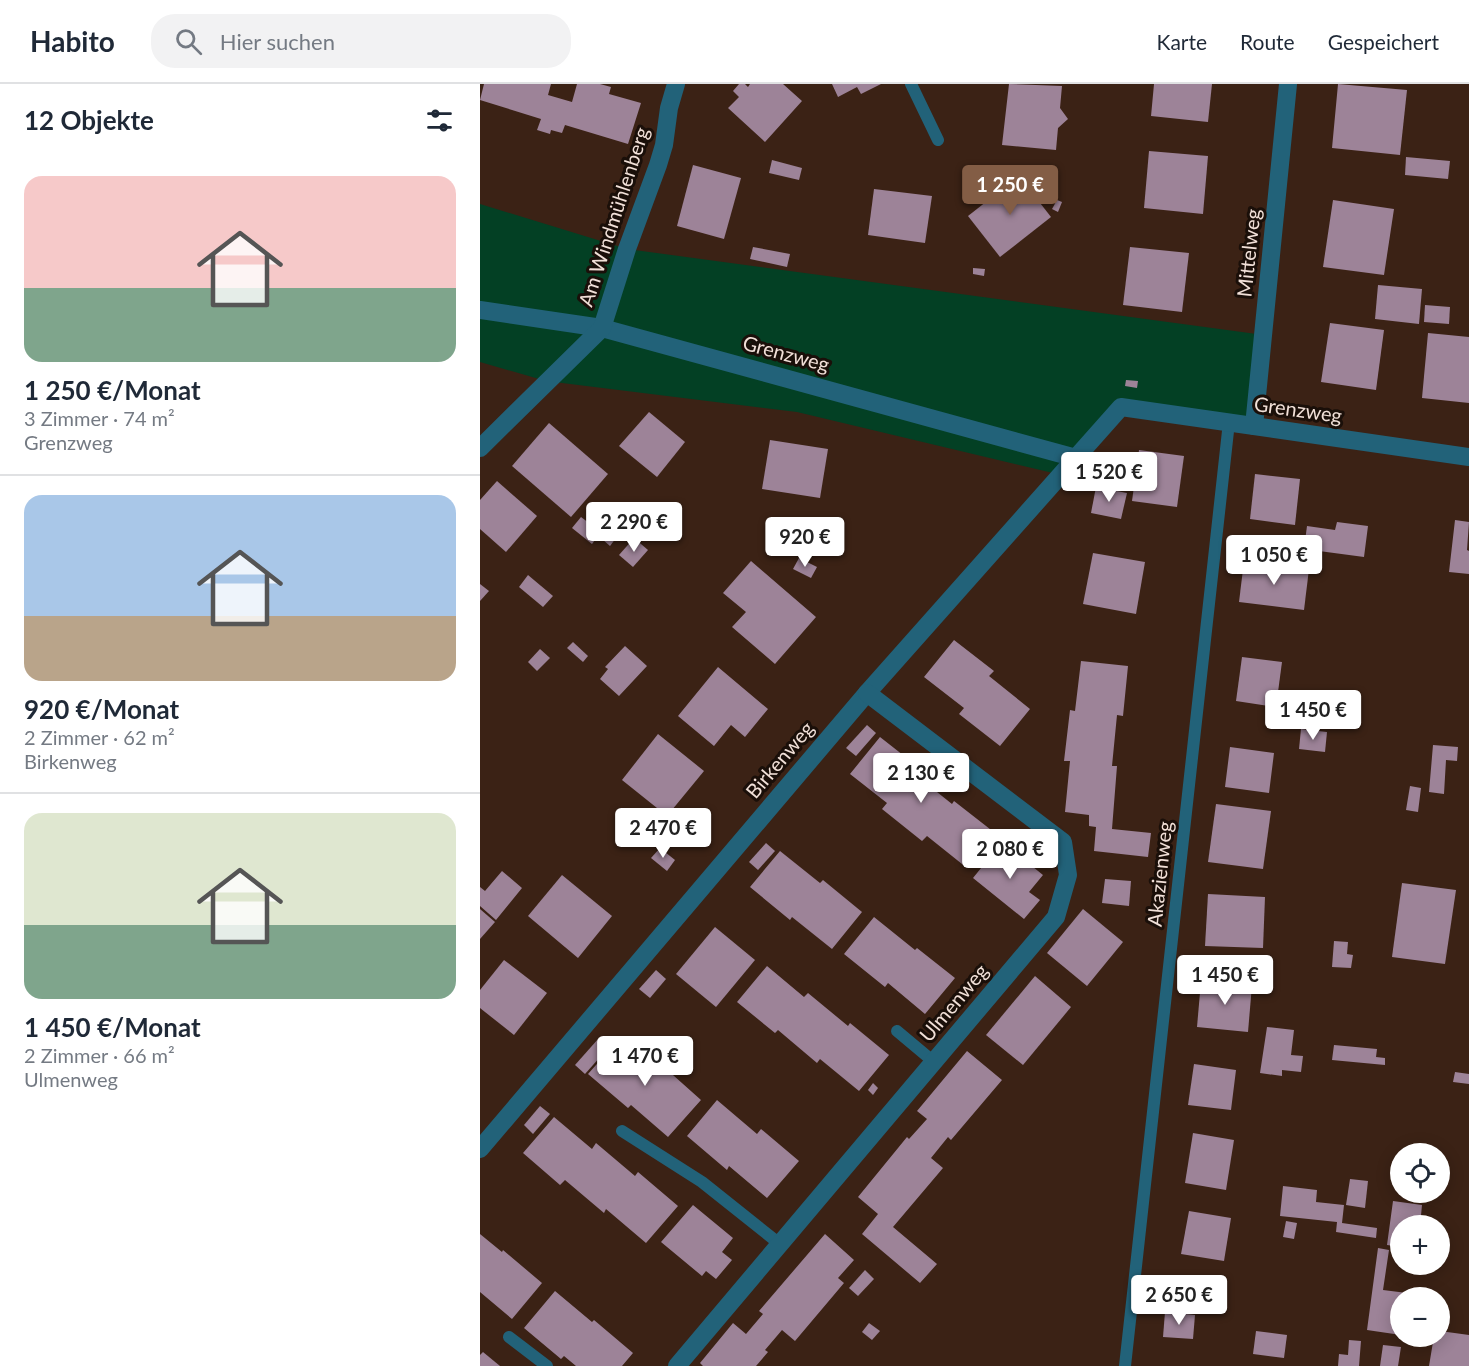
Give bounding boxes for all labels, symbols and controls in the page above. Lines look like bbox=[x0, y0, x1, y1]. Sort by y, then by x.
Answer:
search box bbox=[151, 14, 571, 68]
text: Habito bbox=[30, 24, 115, 58]
icon: search bbox=[172, 25, 205, 58]
text: Hier suchen bbox=[220, 28, 335, 55]
text: Karte bbox=[1157, 29, 1207, 54]
text: Route bbox=[1240, 29, 1295, 54]
text: Gespeichert bbox=[1328, 29, 1439, 54]
text: 12 Objekte bbox=[24, 104, 154, 136]
icon: filters bbox=[423, 104, 456, 137]
street label: Am Windmühlenberg bbox=[573, 124, 653, 309]
pin: 1 250 € bbox=[955, 165, 1065, 216]
text: 1 250 € bbox=[976, 172, 1044, 196]
street label: Mittelweg bbox=[1231, 208, 1265, 298]
icon: home bbox=[186, 215, 294, 323]
street label: Grenzweg bbox=[740, 330, 832, 376]
text: 1 250 €/Monat bbox=[24, 374, 201, 406]
street label: Grenzweg bbox=[1253, 391, 1344, 427]
text: 3 Zimmer · 74 m² bbox=[24, 406, 175, 430]
text: Grenzweg bbox=[24, 430, 113, 454]
pin: 1 520 € bbox=[1054, 452, 1164, 503]
text: 1 520 € bbox=[1075, 459, 1143, 483]
pin: 2 290 € bbox=[579, 502, 689, 553]
text: 2 290 € bbox=[600, 509, 668, 533]
pin: 920 € bbox=[763, 517, 847, 568]
text: 920 € bbox=[779, 524, 831, 548]
icon: home bbox=[186, 534, 294, 642]
pin: 1 050 € bbox=[1219, 535, 1329, 586]
text: 1 050 € bbox=[1240, 542, 1308, 566]
pin: 1 450 € bbox=[1258, 690, 1368, 741]
text: 920 €/Monat bbox=[24, 693, 179, 725]
text: 1 450 € bbox=[1279, 697, 1347, 721]
street label: Birkenweg bbox=[740, 716, 818, 803]
text: 2 Zimmer · 62 m² bbox=[24, 725, 175, 749]
text: Birkenweg bbox=[24, 749, 117, 773]
pin: 2 130 € bbox=[866, 753, 976, 804]
text: 2 130 € bbox=[887, 760, 955, 784]
pin: 2 470 € bbox=[608, 808, 718, 859]
text: 2 470 € bbox=[629, 815, 697, 839]
street label: Akazienweg bbox=[1142, 820, 1176, 928]
pin: 2 080 € bbox=[955, 829, 1065, 880]
text: 2 080 € bbox=[976, 836, 1044, 860]
icon: home bbox=[186, 852, 294, 960]
pin: 1 450 € bbox=[1170, 955, 1280, 1006]
street label: Ulmenweg bbox=[914, 959, 993, 1046]
text: 1 450 € bbox=[1191, 962, 1259, 986]
text: 1 450 €/Monat bbox=[24, 1011, 201, 1043]
pin: 1 470 € bbox=[590, 1036, 700, 1087]
text: 2 Zimmer · 66 m² bbox=[24, 1043, 175, 1067]
text: 1 470 € bbox=[611, 1043, 679, 1067]
text: Ulmenweg bbox=[24, 1067, 118, 1091]
map controls bbox=[1390, 1143, 1450, 1347]
button: locate bbox=[1390, 1143, 1450, 1203]
button: + bbox=[1390, 1215, 1450, 1275]
pin: 2 650 € bbox=[1124, 1275, 1234, 1326]
text: 2 650 € bbox=[1145, 1282, 1213, 1306]
button: − bbox=[1390, 1287, 1450, 1347]

